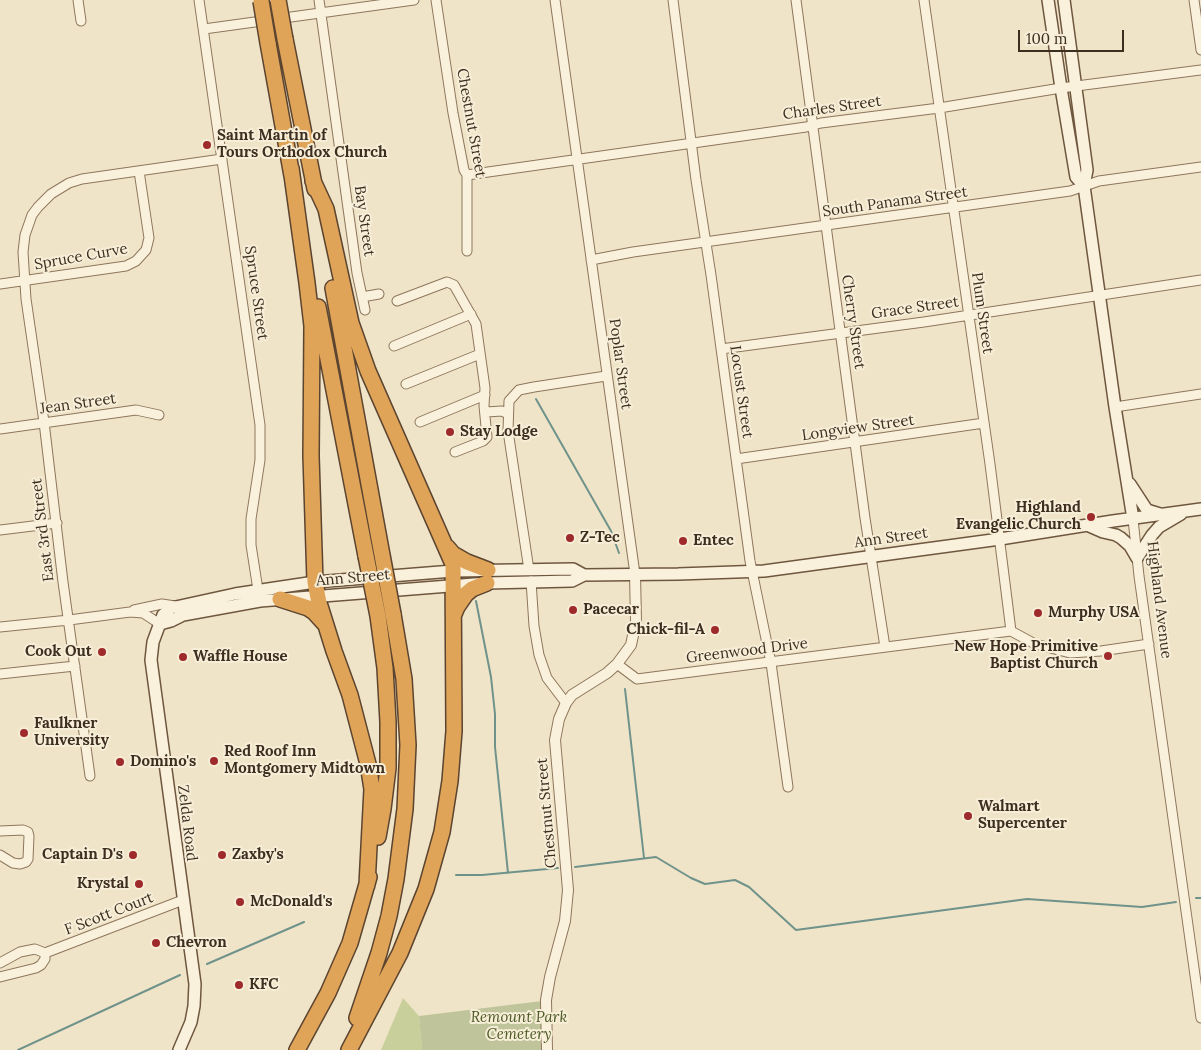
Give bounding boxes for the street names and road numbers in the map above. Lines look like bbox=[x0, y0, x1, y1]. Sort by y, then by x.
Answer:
street label: Chestnut Street bbox=[453, 67, 489, 179]
street label: Charles Street bbox=[782, 92, 882, 124]
street label: South Panama Street bbox=[821, 183, 969, 221]
street label: Bay Street bbox=[350, 184, 378, 258]
street label: Spruce Curve bbox=[33, 240, 129, 274]
street label: Spruce Street bbox=[240, 245, 272, 341]
street label: Plum Street bbox=[967, 271, 997, 355]
street label: Cherry Street bbox=[837, 274, 869, 370]
street label: Grace Street bbox=[870, 293, 960, 323]
street label: Poplar Street bbox=[605, 317, 635, 411]
street label: Locust Street bbox=[726, 344, 756, 440]
street label: Jean Street bbox=[39, 390, 117, 418]
street label: Longview Street bbox=[801, 411, 915, 445]
street label: East 3rd Street bbox=[28, 477, 58, 583]
street label: Ann Street bbox=[853, 524, 929, 552]
street label: Highland Avenue bbox=[1143, 540, 1175, 660]
street label: Ann Street bbox=[315, 566, 391, 590]
street label: Greenwood Drive bbox=[685, 635, 809, 667]
street label: Chestnut Street bbox=[533, 757, 561, 869]
street label: Zelda Road bbox=[173, 784, 201, 862]
street label: F Scott Court bbox=[62, 889, 156, 939]

